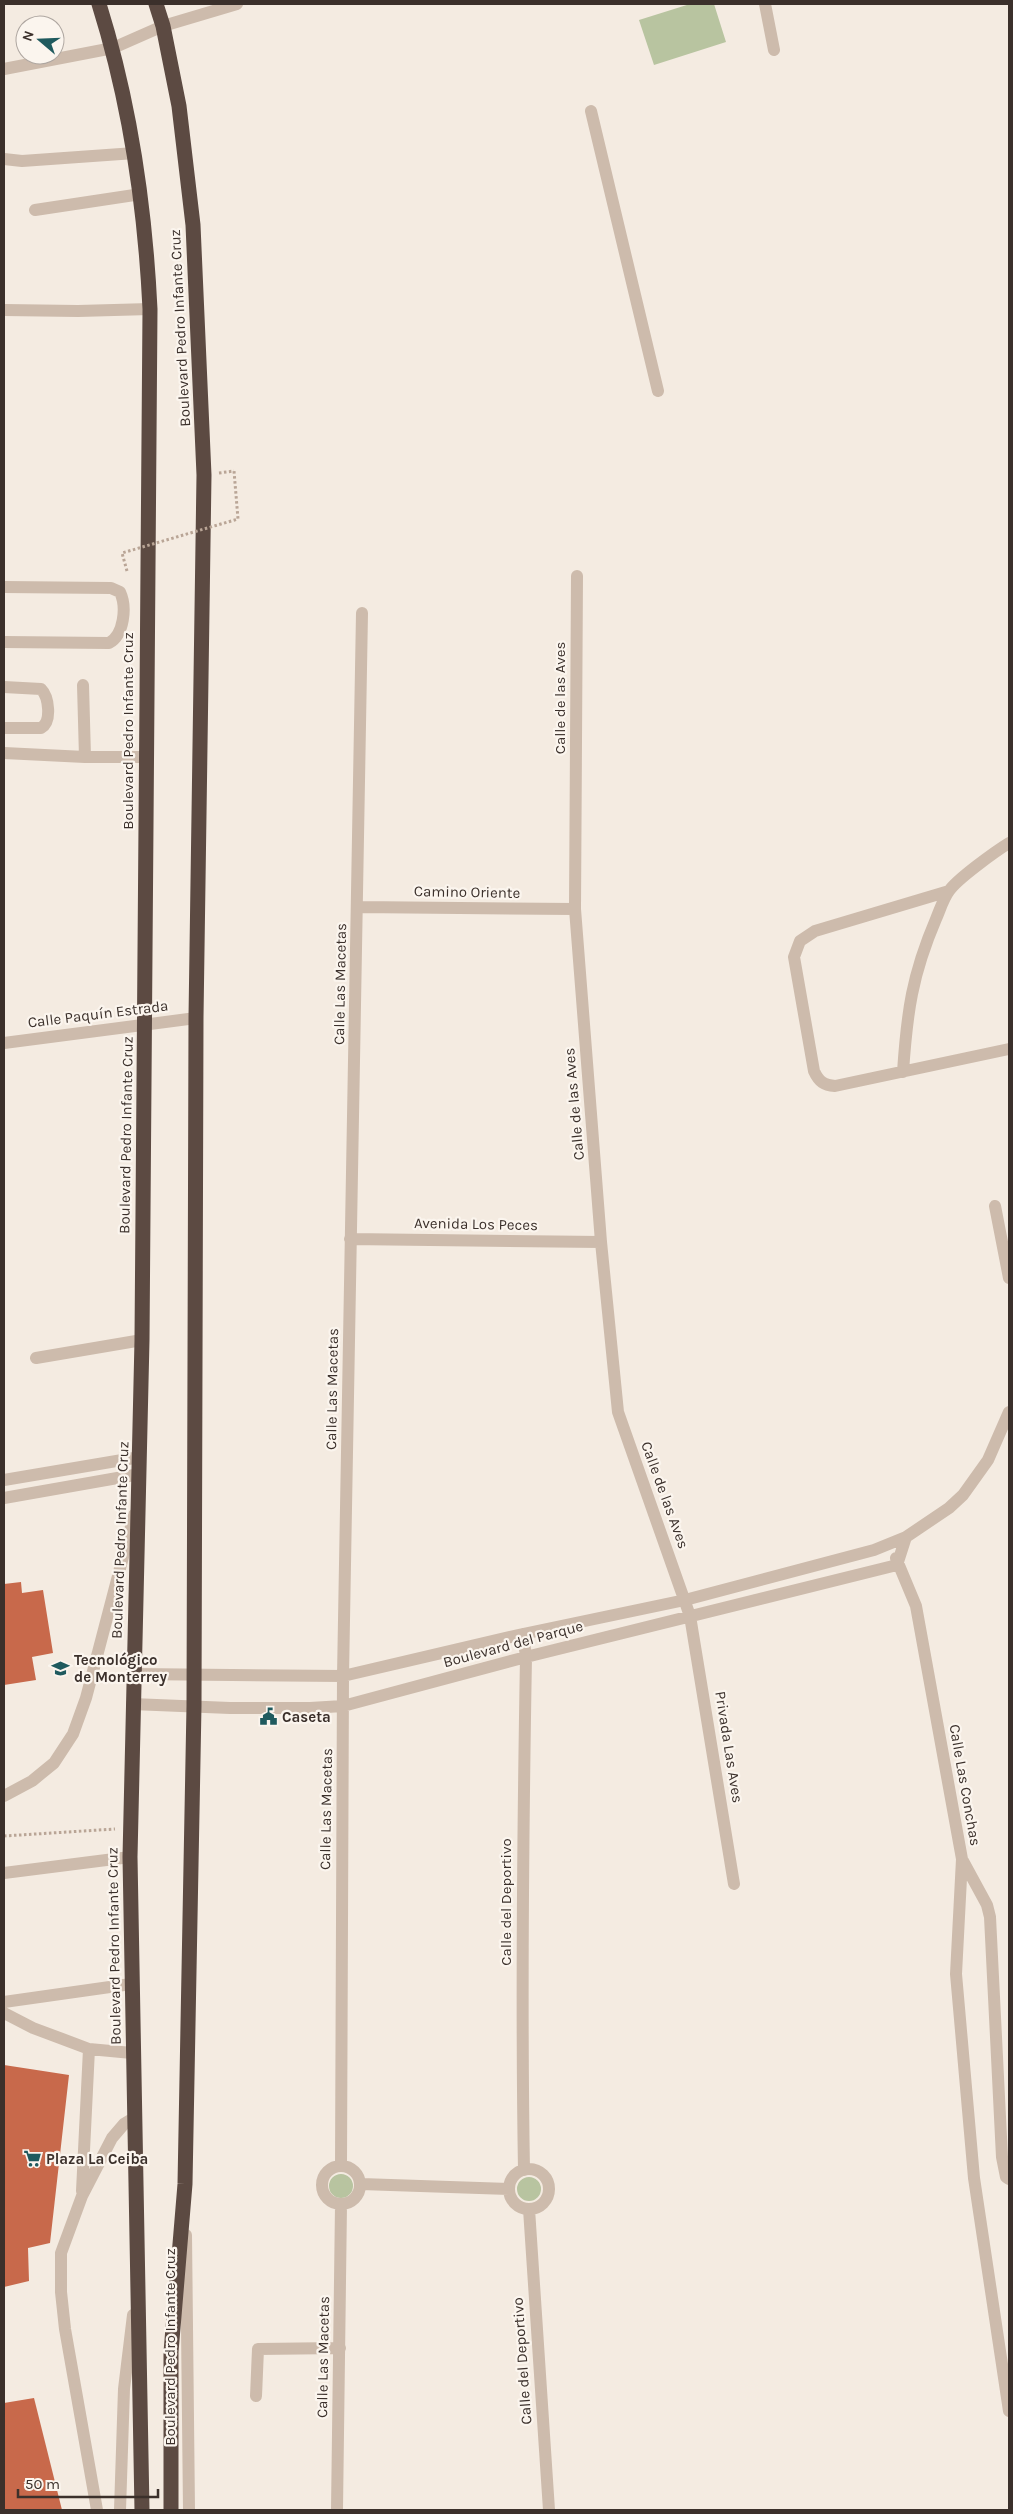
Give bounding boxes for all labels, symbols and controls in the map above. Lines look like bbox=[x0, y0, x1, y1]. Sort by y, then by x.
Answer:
north arrow bbox=[15, 15, 65, 65]
text: N bbox=[19, 28, 38, 43]
street label: Boulevard Pedro Infante Cruz bbox=[166, 229, 194, 427]
street label: Boulevard Pedro Infante Cruz bbox=[119, 632, 137, 830]
street label: Calle de las Aves bbox=[551, 642, 569, 754]
street label: Camino Oriente bbox=[414, 882, 520, 902]
street label: Calle Las Macetas bbox=[330, 923, 350, 1045]
street label: Calle Paquín Estrada bbox=[27, 996, 169, 1032]
street label: Boulevard Pedro Infante Cruz bbox=[115, 1036, 137, 1234]
street label: Calle de las Aves bbox=[560, 1047, 588, 1161]
street label: Avenida Los Peces bbox=[414, 1214, 538, 1234]
street label: Calle Las Macetas bbox=[322, 1328, 342, 1450]
street label: Calle de las Aves bbox=[637, 1439, 693, 1551]
street label: Boulevard Pedro Infante Cruz bbox=[108, 1441, 132, 1639]
street label: Boulevard del Parque bbox=[441, 1617, 585, 1671]
place label: Tecnológico de Monterrey bbox=[74, 1651, 167, 1686]
school or university icon: Tecnológico de Monterrey bbox=[50, 1659, 70, 1679]
street label: Privada Las Aves bbox=[711, 1690, 747, 1804]
public building icon: Caseta bbox=[258, 1707, 278, 1727]
place label: Caseta bbox=[282, 1708, 331, 1726]
street label: Calle Las Conchas bbox=[945, 1723, 985, 1847]
street label: Calle Las Macetas bbox=[316, 1748, 336, 1870]
street label: Calle del Deportivo bbox=[497, 1838, 515, 1966]
street label: Boulevard Pedro Infante Cruz bbox=[103, 1847, 125, 2045]
supermarket icon: Plaza La Ceiba bbox=[22, 2149, 42, 2169]
place label: Plaza La Ceiba bbox=[46, 2150, 148, 2168]
street label: Boulevard Pedro Infante Cruz bbox=[161, 2248, 179, 2446]
street label: Calle Las Macetas bbox=[313, 2296, 333, 2418]
street label: Calle del Deportivo bbox=[509, 2297, 535, 2425]
scale bar bbox=[18, 2466, 158, 2498]
text: 50 m bbox=[25, 2475, 60, 2493]

